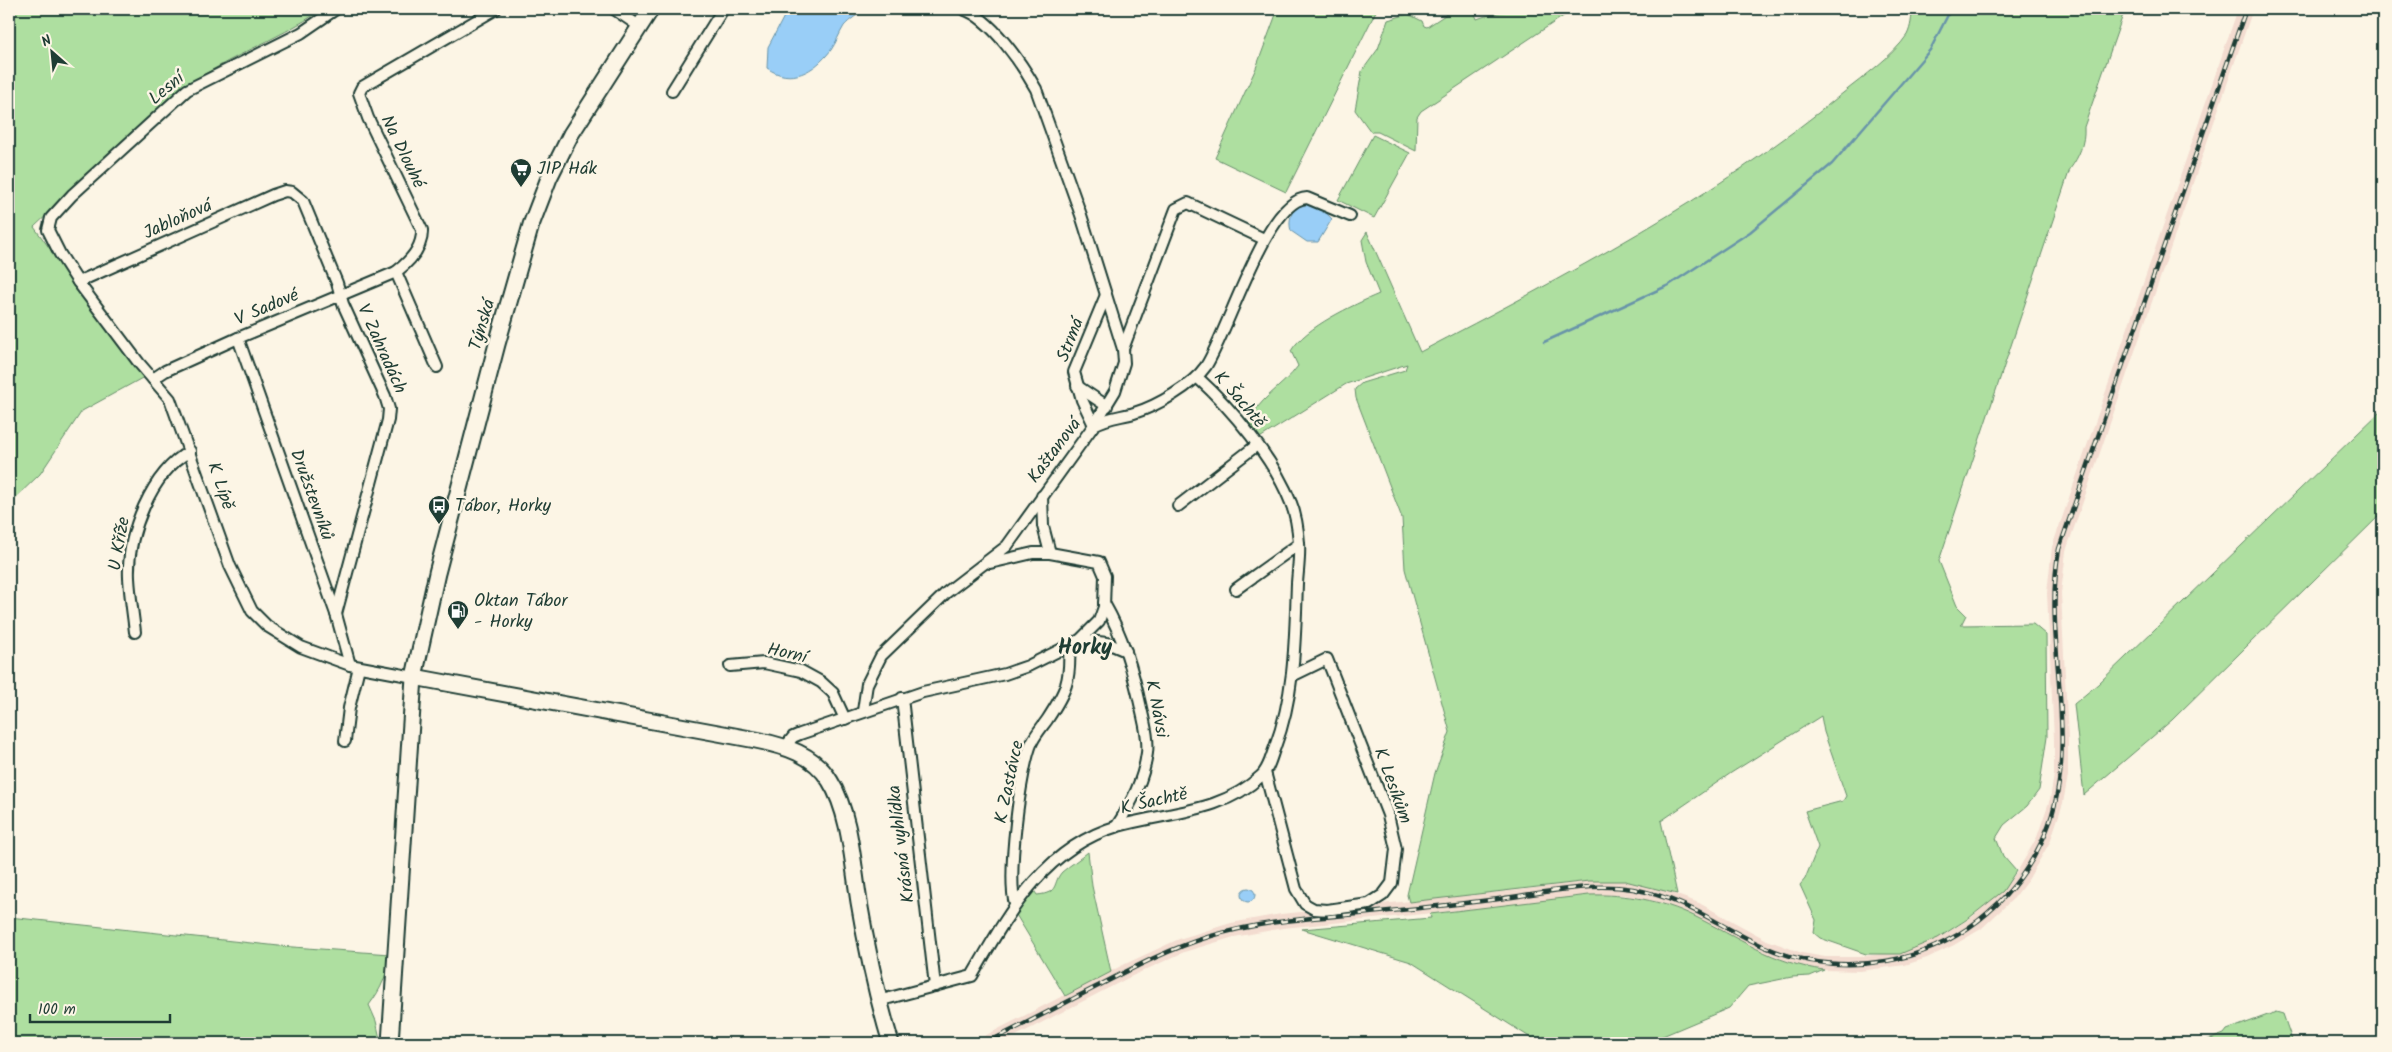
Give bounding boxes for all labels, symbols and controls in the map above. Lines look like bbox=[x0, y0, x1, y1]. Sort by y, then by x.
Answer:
north arrow bbox=[28, 28, 78, 78]
text: N bbox=[38, 29, 56, 53]
street label: Lesní bbox=[143, 63, 194, 113]
street label: Na Dlouhé bbox=[372, 110, 433, 195]
place label: JIP Hák bbox=[537, 155, 598, 184]
supermarket icon: JIP Hák bbox=[509, 157, 533, 188]
street label: Jabloňová bbox=[139, 191, 218, 248]
street label: V Sadové bbox=[230, 281, 305, 335]
street label: Týnská bbox=[462, 294, 505, 354]
street label: V Zahradách bbox=[348, 299, 414, 399]
street label: Strmá bbox=[1049, 312, 1093, 366]
street label: K Šachtě bbox=[1206, 365, 1273, 436]
street label: Kaštanová bbox=[1021, 411, 1090, 490]
street label: Družstevníků bbox=[281, 445, 341, 545]
street label: K Lípě bbox=[198, 458, 242, 515]
place label: Tábor, Horky bbox=[455, 492, 552, 521]
bus stop icon: Tábor, Horky bbox=[427, 494, 451, 525]
street label: U Kříže bbox=[101, 515, 139, 573]
place label: Oktan Tábor - Horky bbox=[474, 587, 568, 637]
fuel station icon: Oktan Tábor - Horky bbox=[446, 599, 470, 630]
district label: Horky bbox=[1058, 631, 1113, 666]
street label: Horní bbox=[764, 635, 812, 673]
street label: K Návsi bbox=[1136, 678, 1176, 741]
street label: K Zastávce bbox=[987, 738, 1033, 826]
street label: K Lesíkům bbox=[1365, 744, 1419, 828]
street label: K Šachtě bbox=[1117, 780, 1192, 824]
street label: Krásná vyhlídka bbox=[880, 784, 924, 904]
scale bar bbox=[30, 992, 170, 1024]
text: 100 m bbox=[38, 998, 76, 1022]

